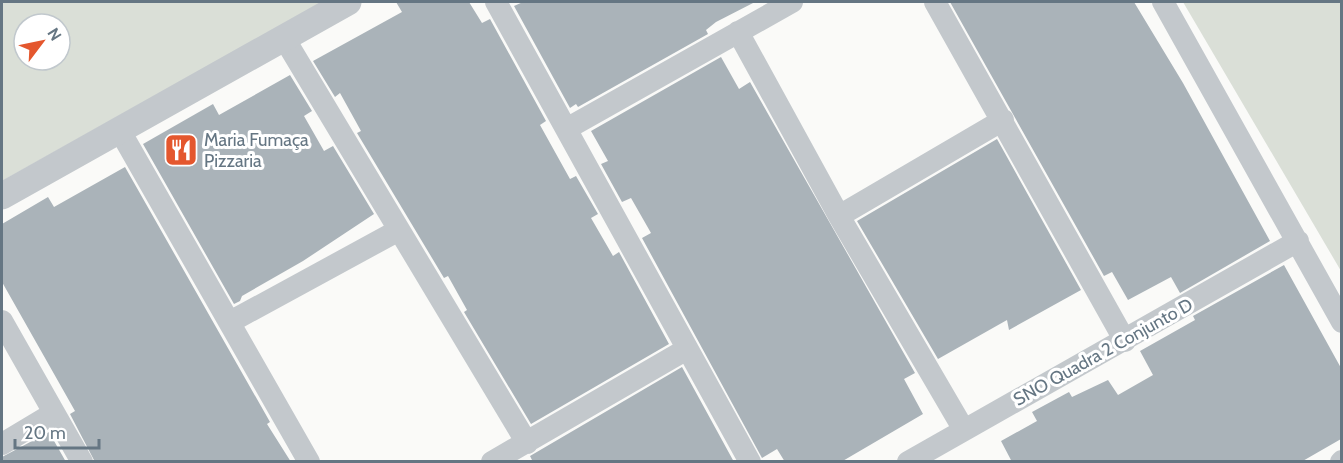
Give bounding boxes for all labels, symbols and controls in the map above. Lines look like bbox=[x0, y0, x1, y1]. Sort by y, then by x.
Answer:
north arrow bbox=[12, 12, 72, 72]
text: N bbox=[43, 24, 65, 44]
place label: Maria Fumaça Pizzaria bbox=[204, 129, 309, 172]
restaurant icon: Maria Fumaça Pizzaria bbox=[163, 132, 199, 168]
street label: SNO Quadra 2 Conjunto D bbox=[1009, 293, 1197, 411]
scale bar bbox=[15, 412, 99, 450]
text: 20 m bbox=[24, 422, 66, 444]

